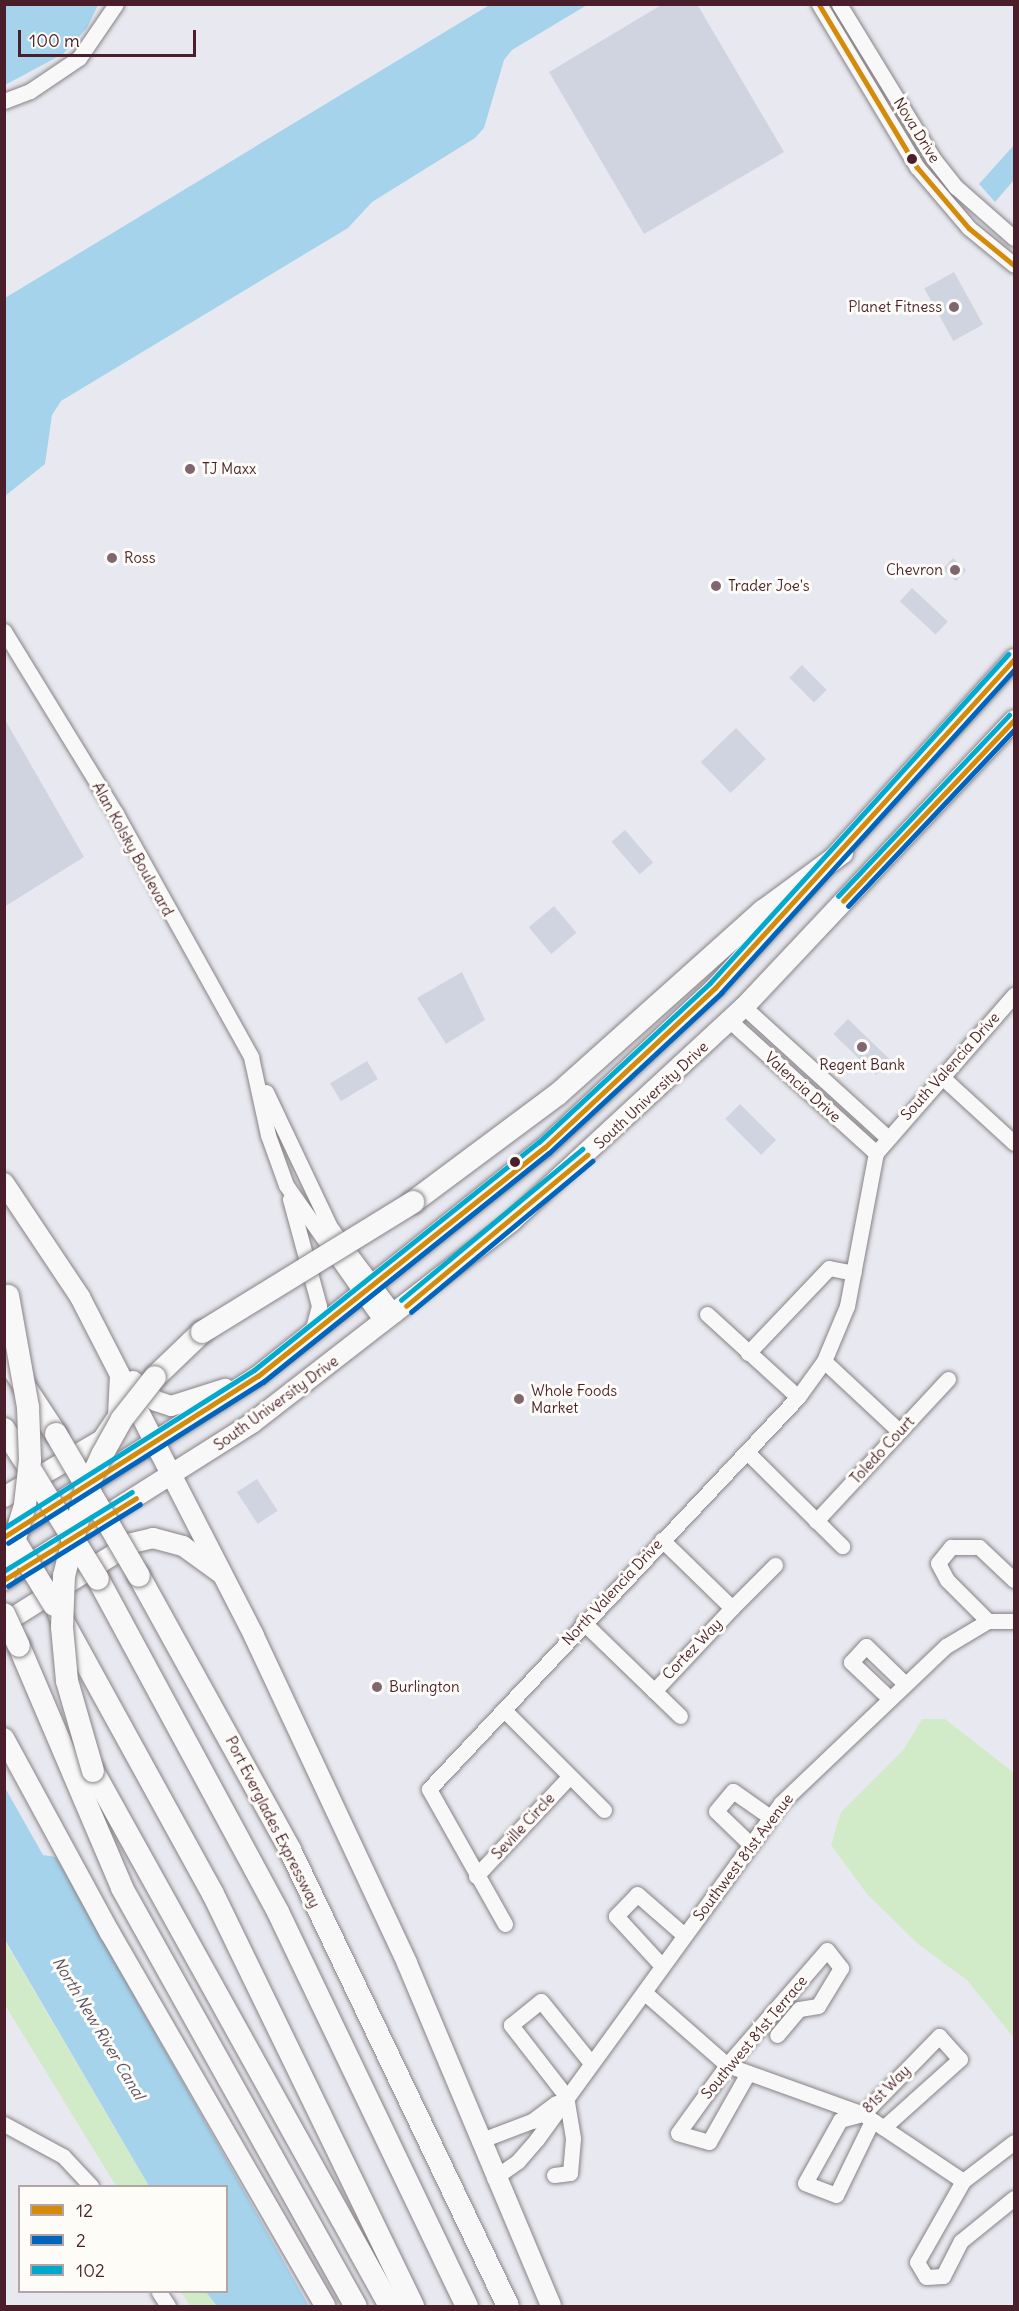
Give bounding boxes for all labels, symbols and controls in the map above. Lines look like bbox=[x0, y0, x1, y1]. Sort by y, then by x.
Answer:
scale bar bbox=[21, 18, 200, 56]
text: 100 m bbox=[29, 29, 80, 52]
street label: Nova Drive bbox=[890, 94, 944, 166]
unlabelled marker bbox=[906, 153, 918, 165]
place label: Planet Fitness bbox=[848, 298, 942, 316]
marker: Planet Fitness bbox=[947, 300, 961, 314]
place label: TJ Maxx bbox=[202, 460, 256, 478]
marker: TJ Maxx bbox=[183, 462, 197, 476]
place label: Ross bbox=[124, 549, 155, 567]
marker: Ross bbox=[105, 551, 119, 565]
place label: Chevron bbox=[886, 561, 943, 579]
marker: Chevron bbox=[948, 563, 962, 577]
place label: Trader Joe's bbox=[728, 577, 810, 595]
marker: Trader Joe's bbox=[709, 579, 723, 593]
street label: Alan Kolsky Boulevard bbox=[89, 779, 177, 919]
street label: South Valencia Drive bbox=[897, 1008, 1003, 1124]
street label: South University Drive bbox=[590, 1038, 712, 1152]
marker: Regent Bank bbox=[855, 1040, 869, 1054]
street label: Valencia Drive bbox=[761, 1048, 845, 1126]
place label: Regent Bank bbox=[819, 1056, 905, 1074]
unlabelled marker bbox=[509, 1156, 521, 1168]
street label: South University Drive bbox=[210, 1352, 342, 1454]
place label: Whole Foods Market bbox=[531, 1381, 617, 1416]
marker: Whole Foods Market bbox=[512, 1392, 526, 1406]
street label: Toledo Court bbox=[846, 1413, 918, 1487]
street label: North Valencia Drive bbox=[558, 1535, 666, 1649]
street label: Cortez Way bbox=[658, 1615, 726, 1683]
place label: Burlington bbox=[389, 1678, 460, 1696]
marker: Burlington bbox=[370, 1680, 384, 1694]
street label: Port Everglades Expressway bbox=[222, 1733, 324, 1911]
street label: Seville Circle bbox=[488, 1789, 558, 1863]
street label: Southwest 81st Avenue bbox=[689, 1790, 797, 1924]
water label: North New River Canal bbox=[49, 1953, 149, 2103]
street label: Southwest 81st Terrace bbox=[697, 1972, 811, 2102]
street label: 81st Way bbox=[858, 2061, 914, 2117]
legend bbox=[18, 2185, 228, 2293]
text: 12 bbox=[76, 2199, 93, 2222]
text: 2 bbox=[76, 2229, 86, 2252]
text: 102 bbox=[76, 2259, 105, 2282]

